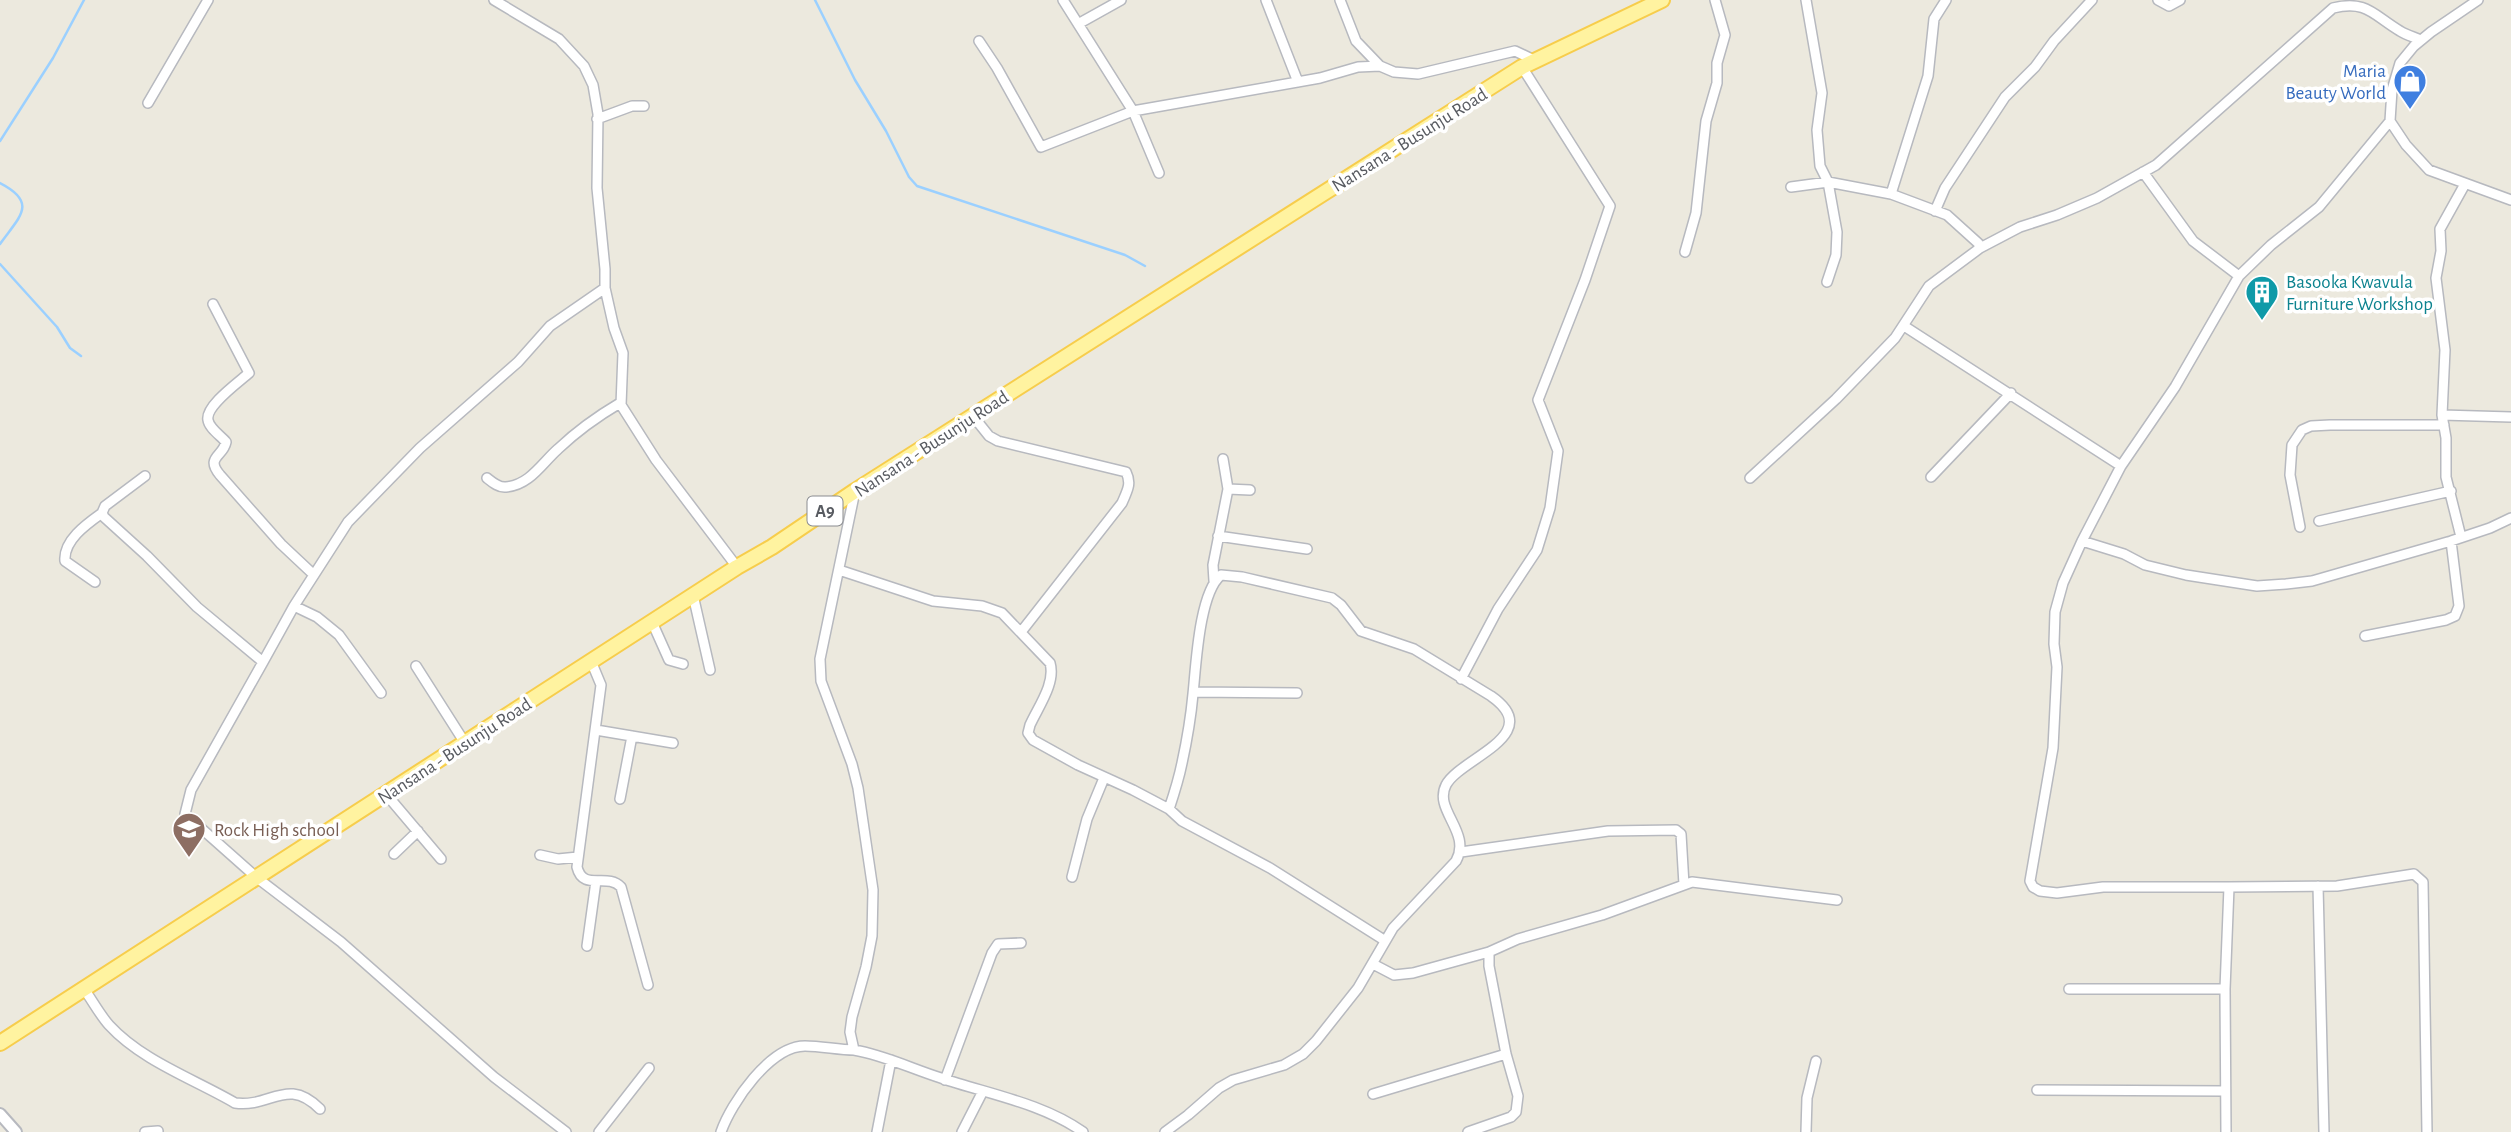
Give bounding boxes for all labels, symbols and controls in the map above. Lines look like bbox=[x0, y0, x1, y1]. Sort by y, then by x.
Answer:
place label: Maria Beauty World bbox=[2285, 62, 2386, 103]
shop icon: Maria Beauty World bbox=[2391, 62, 2429, 111]
street label: Nansana - Busunju Road bbox=[1329, 85, 1491, 196]
building icon: Basooka Kwavula Furniture Workshop bbox=[2243, 273, 2281, 322]
place label: Basooka Kwavula Furniture Workshop bbox=[2286, 273, 2433, 314]
street label: Nansana - Busunju Road bbox=[852, 387, 1012, 501]
road number: A9 bbox=[808, 496, 842, 526]
street label: Nansana - Busunju Road bbox=[375, 694, 535, 808]
school or university icon: Rock High school bbox=[170, 810, 208, 859]
place label: Rock High school bbox=[214, 821, 340, 840]

